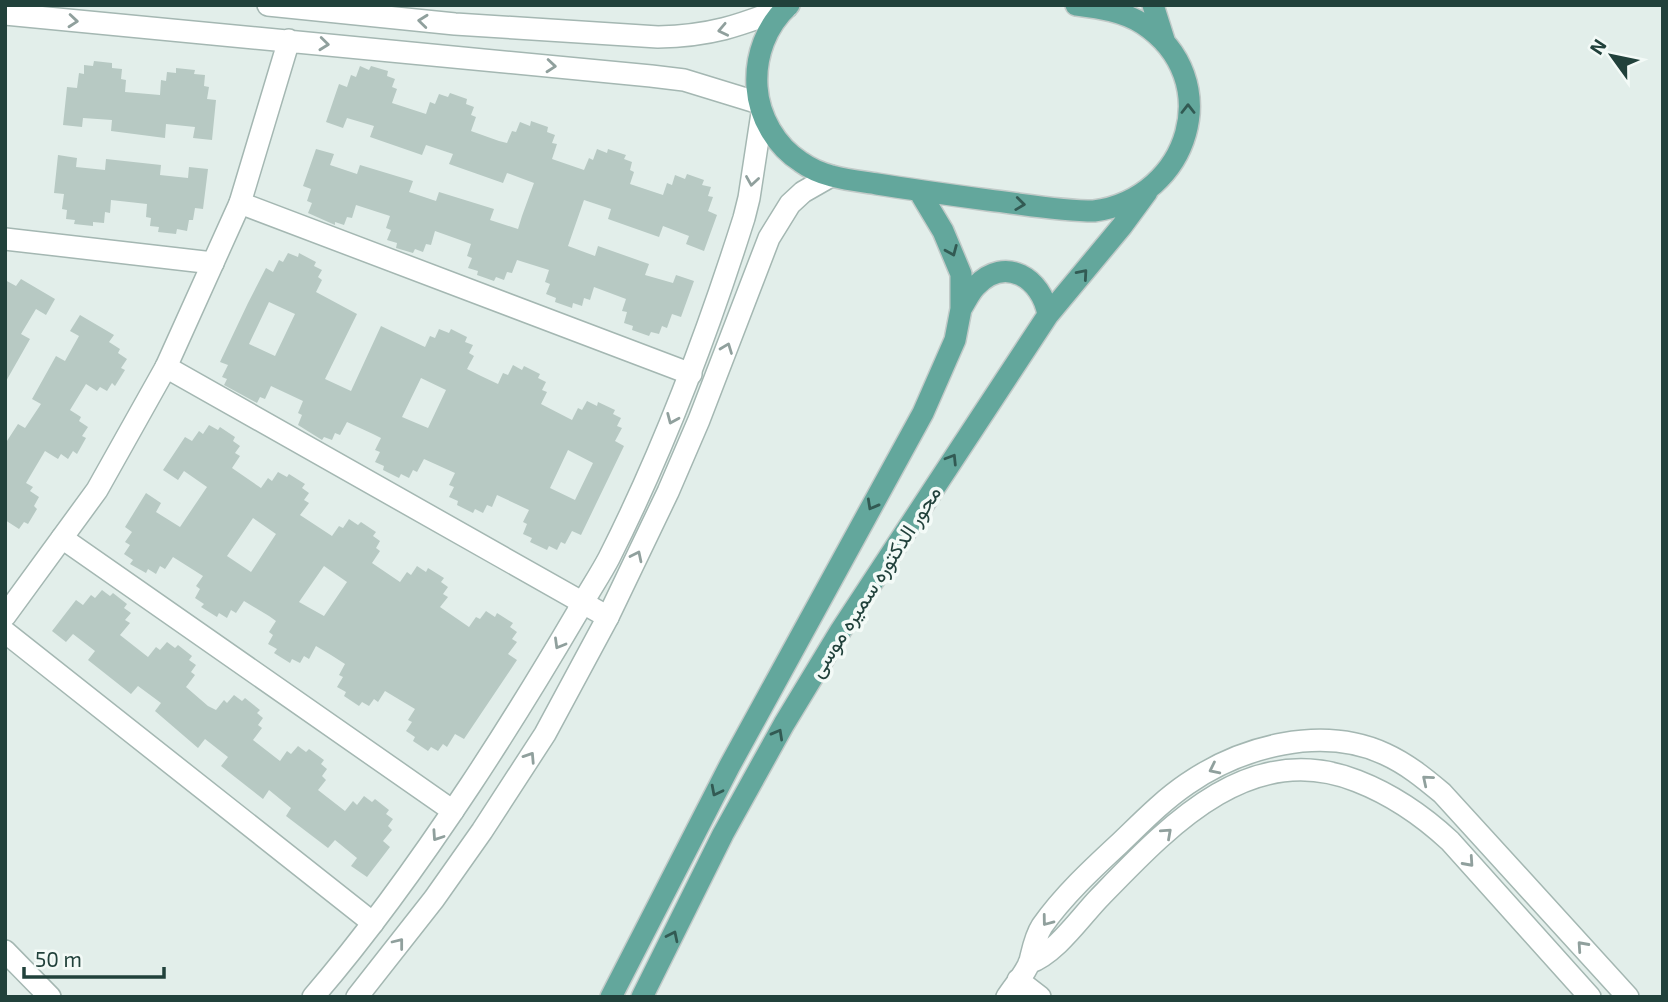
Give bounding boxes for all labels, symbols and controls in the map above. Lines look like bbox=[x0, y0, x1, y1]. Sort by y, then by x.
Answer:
one-way arrow bbox=[67, 13, 79, 28]
one-way arrow bbox=[417, 14, 428, 29]
north arrow bbox=[1577, 21, 1647, 91]
one-way arrow bbox=[717, 22, 729, 37]
text: N bbox=[1584, 34, 1611, 58]
one-way arrow bbox=[319, 36, 330, 51]
one-way arrow bbox=[545, 58, 556, 73]
one-way arrow bbox=[1180, 104, 1196, 114]
one-way arrow bbox=[745, 175, 760, 187]
one-way arrow bbox=[1014, 196, 1025, 211]
one-way arrow bbox=[944, 244, 958, 256]
one-way arrow bbox=[1075, 269, 1087, 282]
one-way arrow bbox=[719, 342, 733, 354]
one-way arrow bbox=[666, 412, 680, 425]
one-way arrow bbox=[944, 454, 957, 467]
street label: محور الدكتوره سميره موسى bbox=[803, 481, 947, 683]
one-way arrow bbox=[867, 498, 881, 511]
one-way arrow bbox=[628, 551, 642, 563]
one-way arrow bbox=[554, 637, 567, 649]
one-way arrow bbox=[770, 729, 783, 742]
one-way arrow bbox=[522, 752, 535, 765]
one-way arrow bbox=[1209, 760, 1221, 774]
one-way arrow bbox=[1422, 776, 1435, 788]
one-way arrow bbox=[711, 784, 725, 796]
one-way arrow bbox=[432, 828, 445, 841]
one-way arrow bbox=[1159, 828, 1172, 841]
one-way arrow bbox=[1461, 854, 1473, 867]
one-way arrow bbox=[1043, 913, 1055, 926]
one-way arrow bbox=[664, 931, 678, 943]
scale bar bbox=[24, 936, 164, 980]
one-way arrow bbox=[391, 938, 404, 951]
one-way arrow bbox=[1578, 941, 1590, 954]
text: 50 m bbox=[35, 946, 82, 971]

